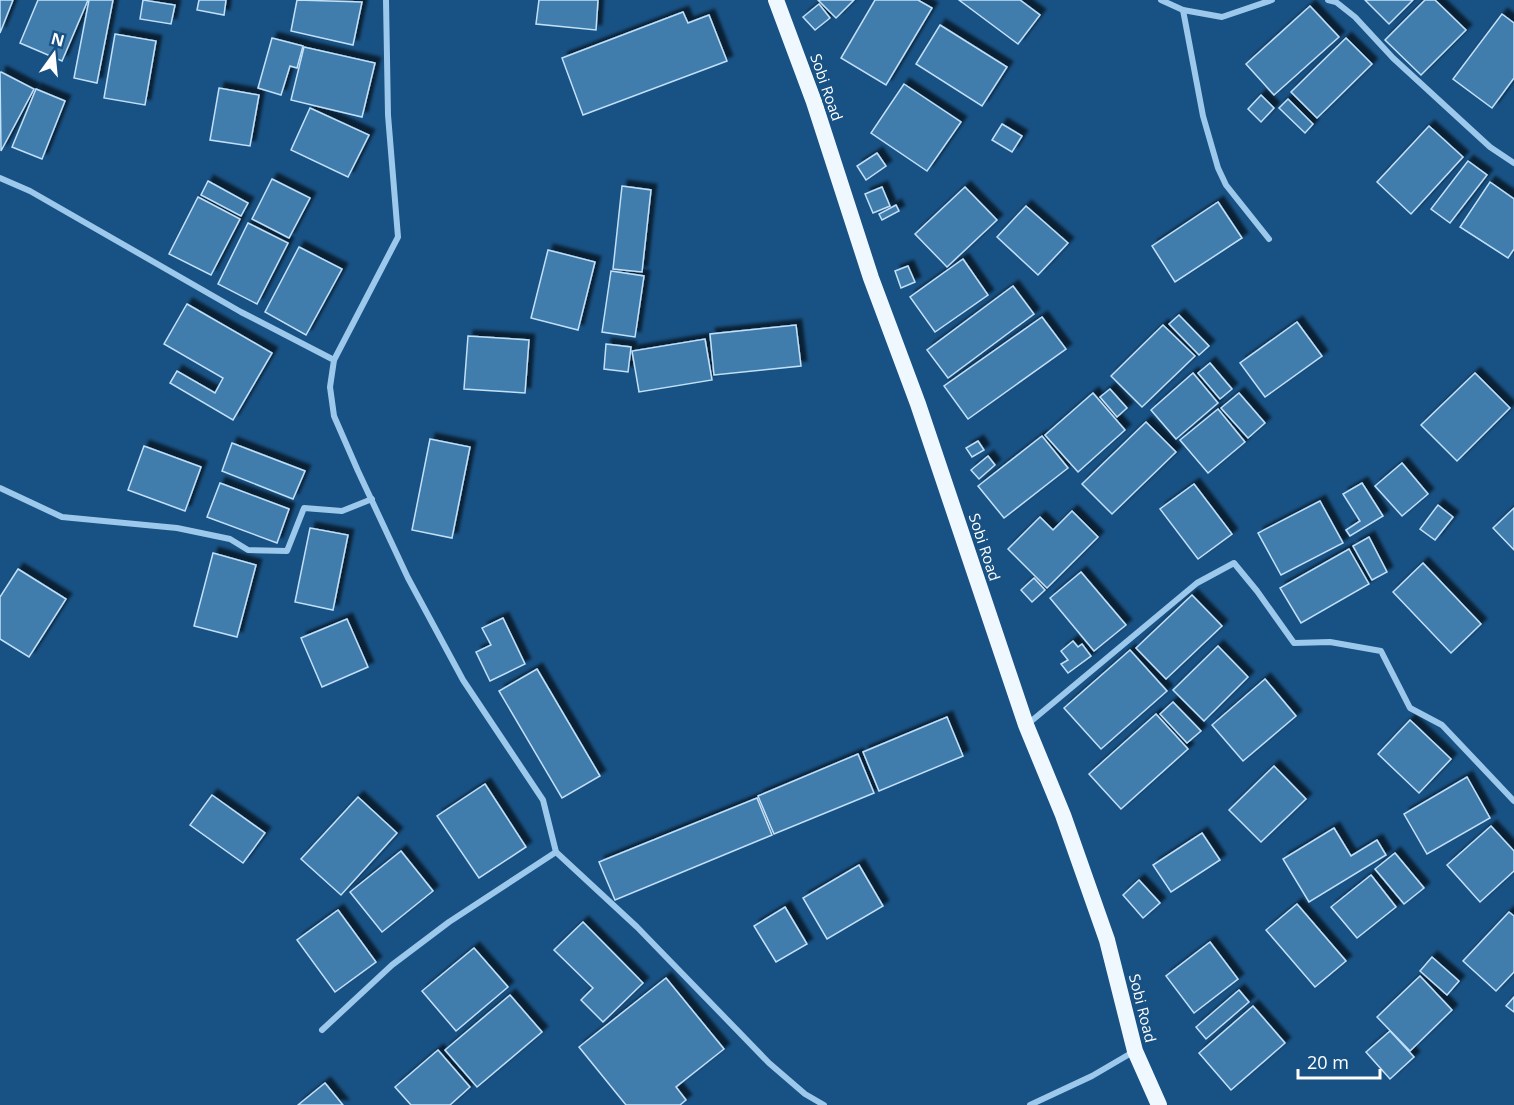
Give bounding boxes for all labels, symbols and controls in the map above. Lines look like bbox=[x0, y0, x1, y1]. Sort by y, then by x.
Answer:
north arrow bbox=[24, 24, 84, 84]
text: N bbox=[49, 27, 67, 52]
street label: Sobi Road bbox=[806, 51, 848, 123]
street label: Sobi Road bbox=[965, 511, 1005, 583]
street label: Sobi Road bbox=[1125, 972, 1161, 1044]
scale bar bbox=[1298, 1042, 1380, 1080]
text: 20 m bbox=[1307, 1050, 1349, 1074]

